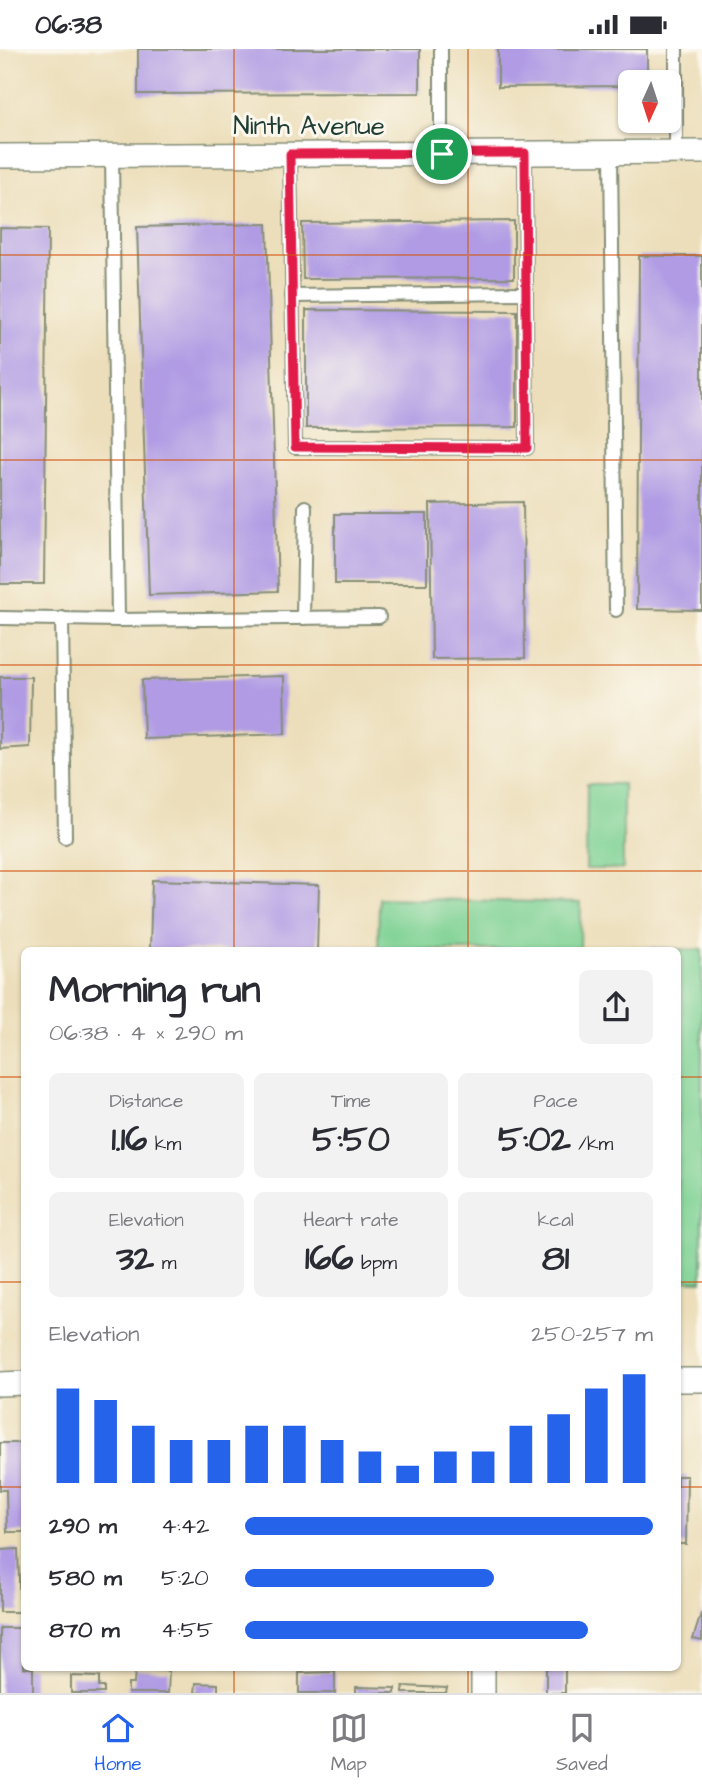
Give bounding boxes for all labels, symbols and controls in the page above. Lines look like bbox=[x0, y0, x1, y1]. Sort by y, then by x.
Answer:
text: 06:38 bbox=[35, 7, 102, 43]
north arrow bbox=[618, 70, 681, 133]
map controls bbox=[618, 70, 681, 133]
street label: Ninth Avenue bbox=[233, 108, 385, 144]
pin bbox=[412, 124, 472, 184]
icon: arrive bbox=[423, 135, 461, 173]
text: Morning run bbox=[49, 965, 261, 1017]
button: share bbox=[579, 970, 653, 1044]
text: 06:38 · 4 × 290 m bbox=[49, 1017, 243, 1049]
text: Distance bbox=[109, 1088, 183, 1115]
text: Time bbox=[331, 1088, 371, 1115]
text: Pace bbox=[534, 1088, 578, 1115]
text: 1.16 bbox=[111, 1115, 147, 1164]
text: 5:50 bbox=[312, 1115, 390, 1164]
text: 5:02 bbox=[498, 1115, 571, 1164]
text: km bbox=[147, 1131, 181, 1158]
text: /km bbox=[571, 1131, 613, 1158]
text: Elevation bbox=[109, 1207, 184, 1234]
text: Heart rate bbox=[303, 1207, 399, 1234]
text: kcal bbox=[537, 1207, 574, 1234]
text: 32 bbox=[116, 1234, 154, 1283]
text: 166 bbox=[305, 1234, 353, 1283]
text: 81 bbox=[542, 1234, 569, 1283]
text: m bbox=[154, 1250, 176, 1277]
text: bpm bbox=[353, 1250, 397, 1277]
text: Elevation bbox=[49, 1318, 140, 1350]
text: 250–257 m bbox=[531, 1318, 653, 1350]
text: 290 m bbox=[49, 1510, 117, 1542]
text: 4:42 bbox=[161, 1510, 209, 1542]
text: 580 m bbox=[49, 1562, 122, 1594]
text: 5:20 bbox=[161, 1562, 209, 1594]
text: 870 m bbox=[49, 1614, 120, 1646]
text: 4:55 bbox=[161, 1614, 213, 1646]
tab: Home bbox=[94, 1709, 141, 1778]
tab: Map bbox=[330, 1709, 368, 1778]
tab: Saved bbox=[556, 1709, 608, 1778]

